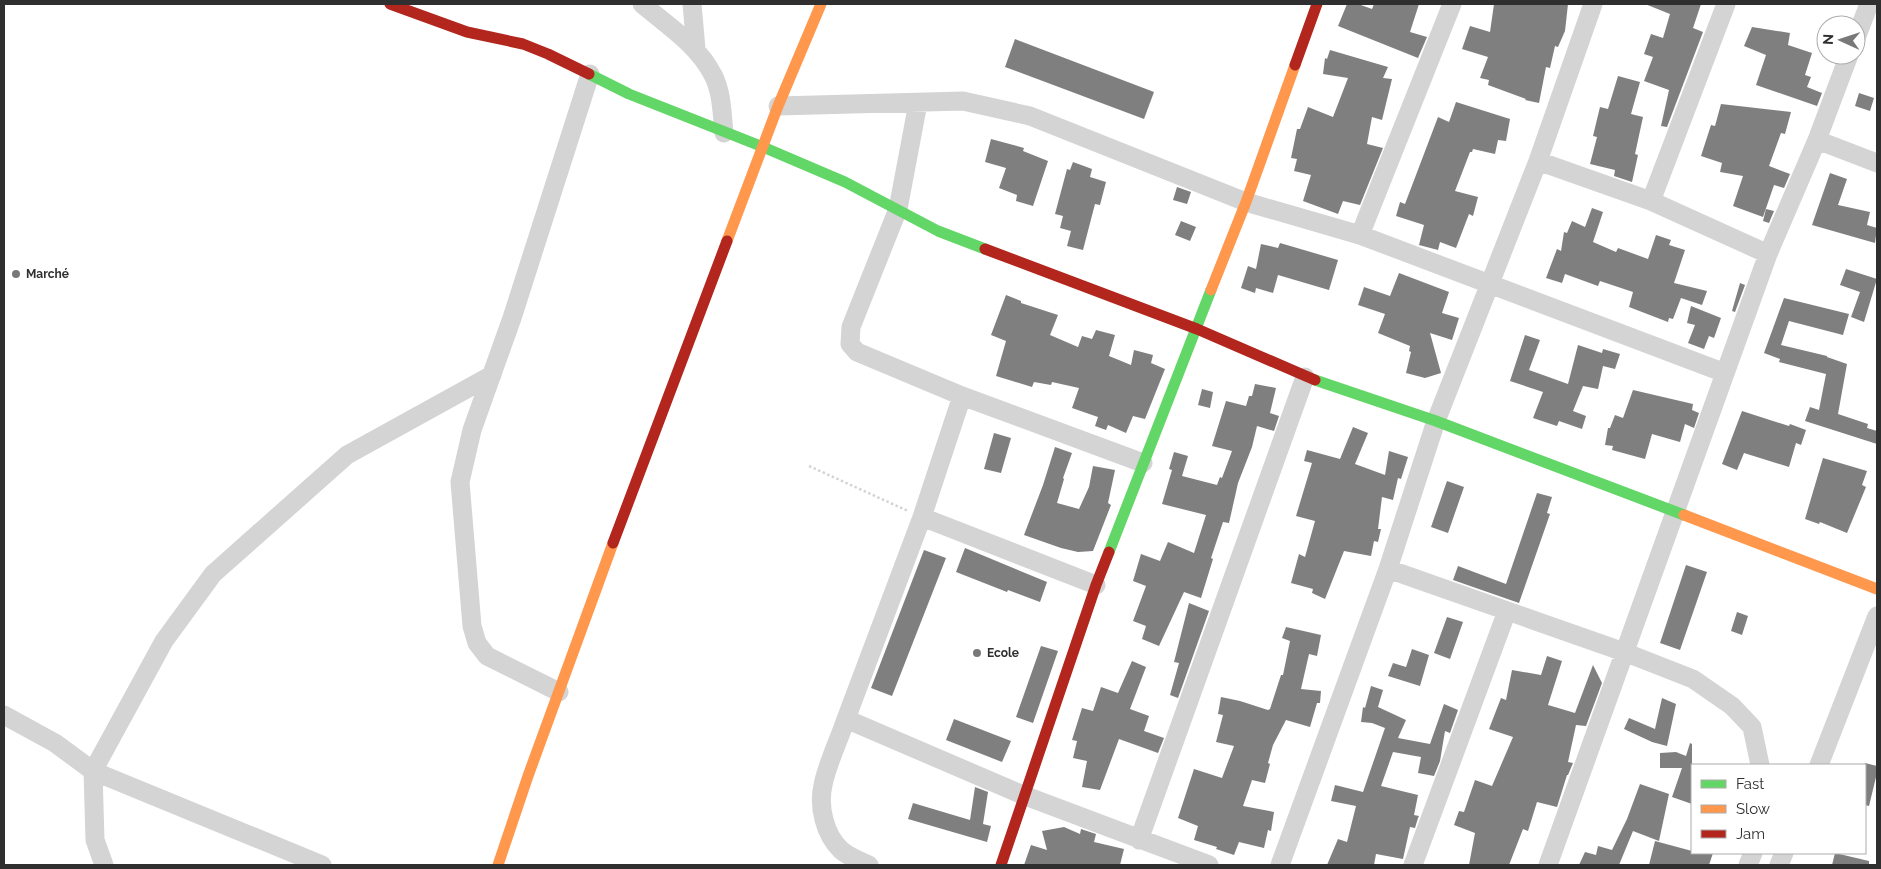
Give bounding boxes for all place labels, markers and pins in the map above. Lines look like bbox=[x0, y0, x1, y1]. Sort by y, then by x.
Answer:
place label: Marché bbox=[26, 267, 69, 281]
marker: Marché bbox=[10, 268, 22, 280]
place label: Ecole bbox=[987, 646, 1019, 660]
marker: Ecole bbox=[971, 647, 983, 659]

